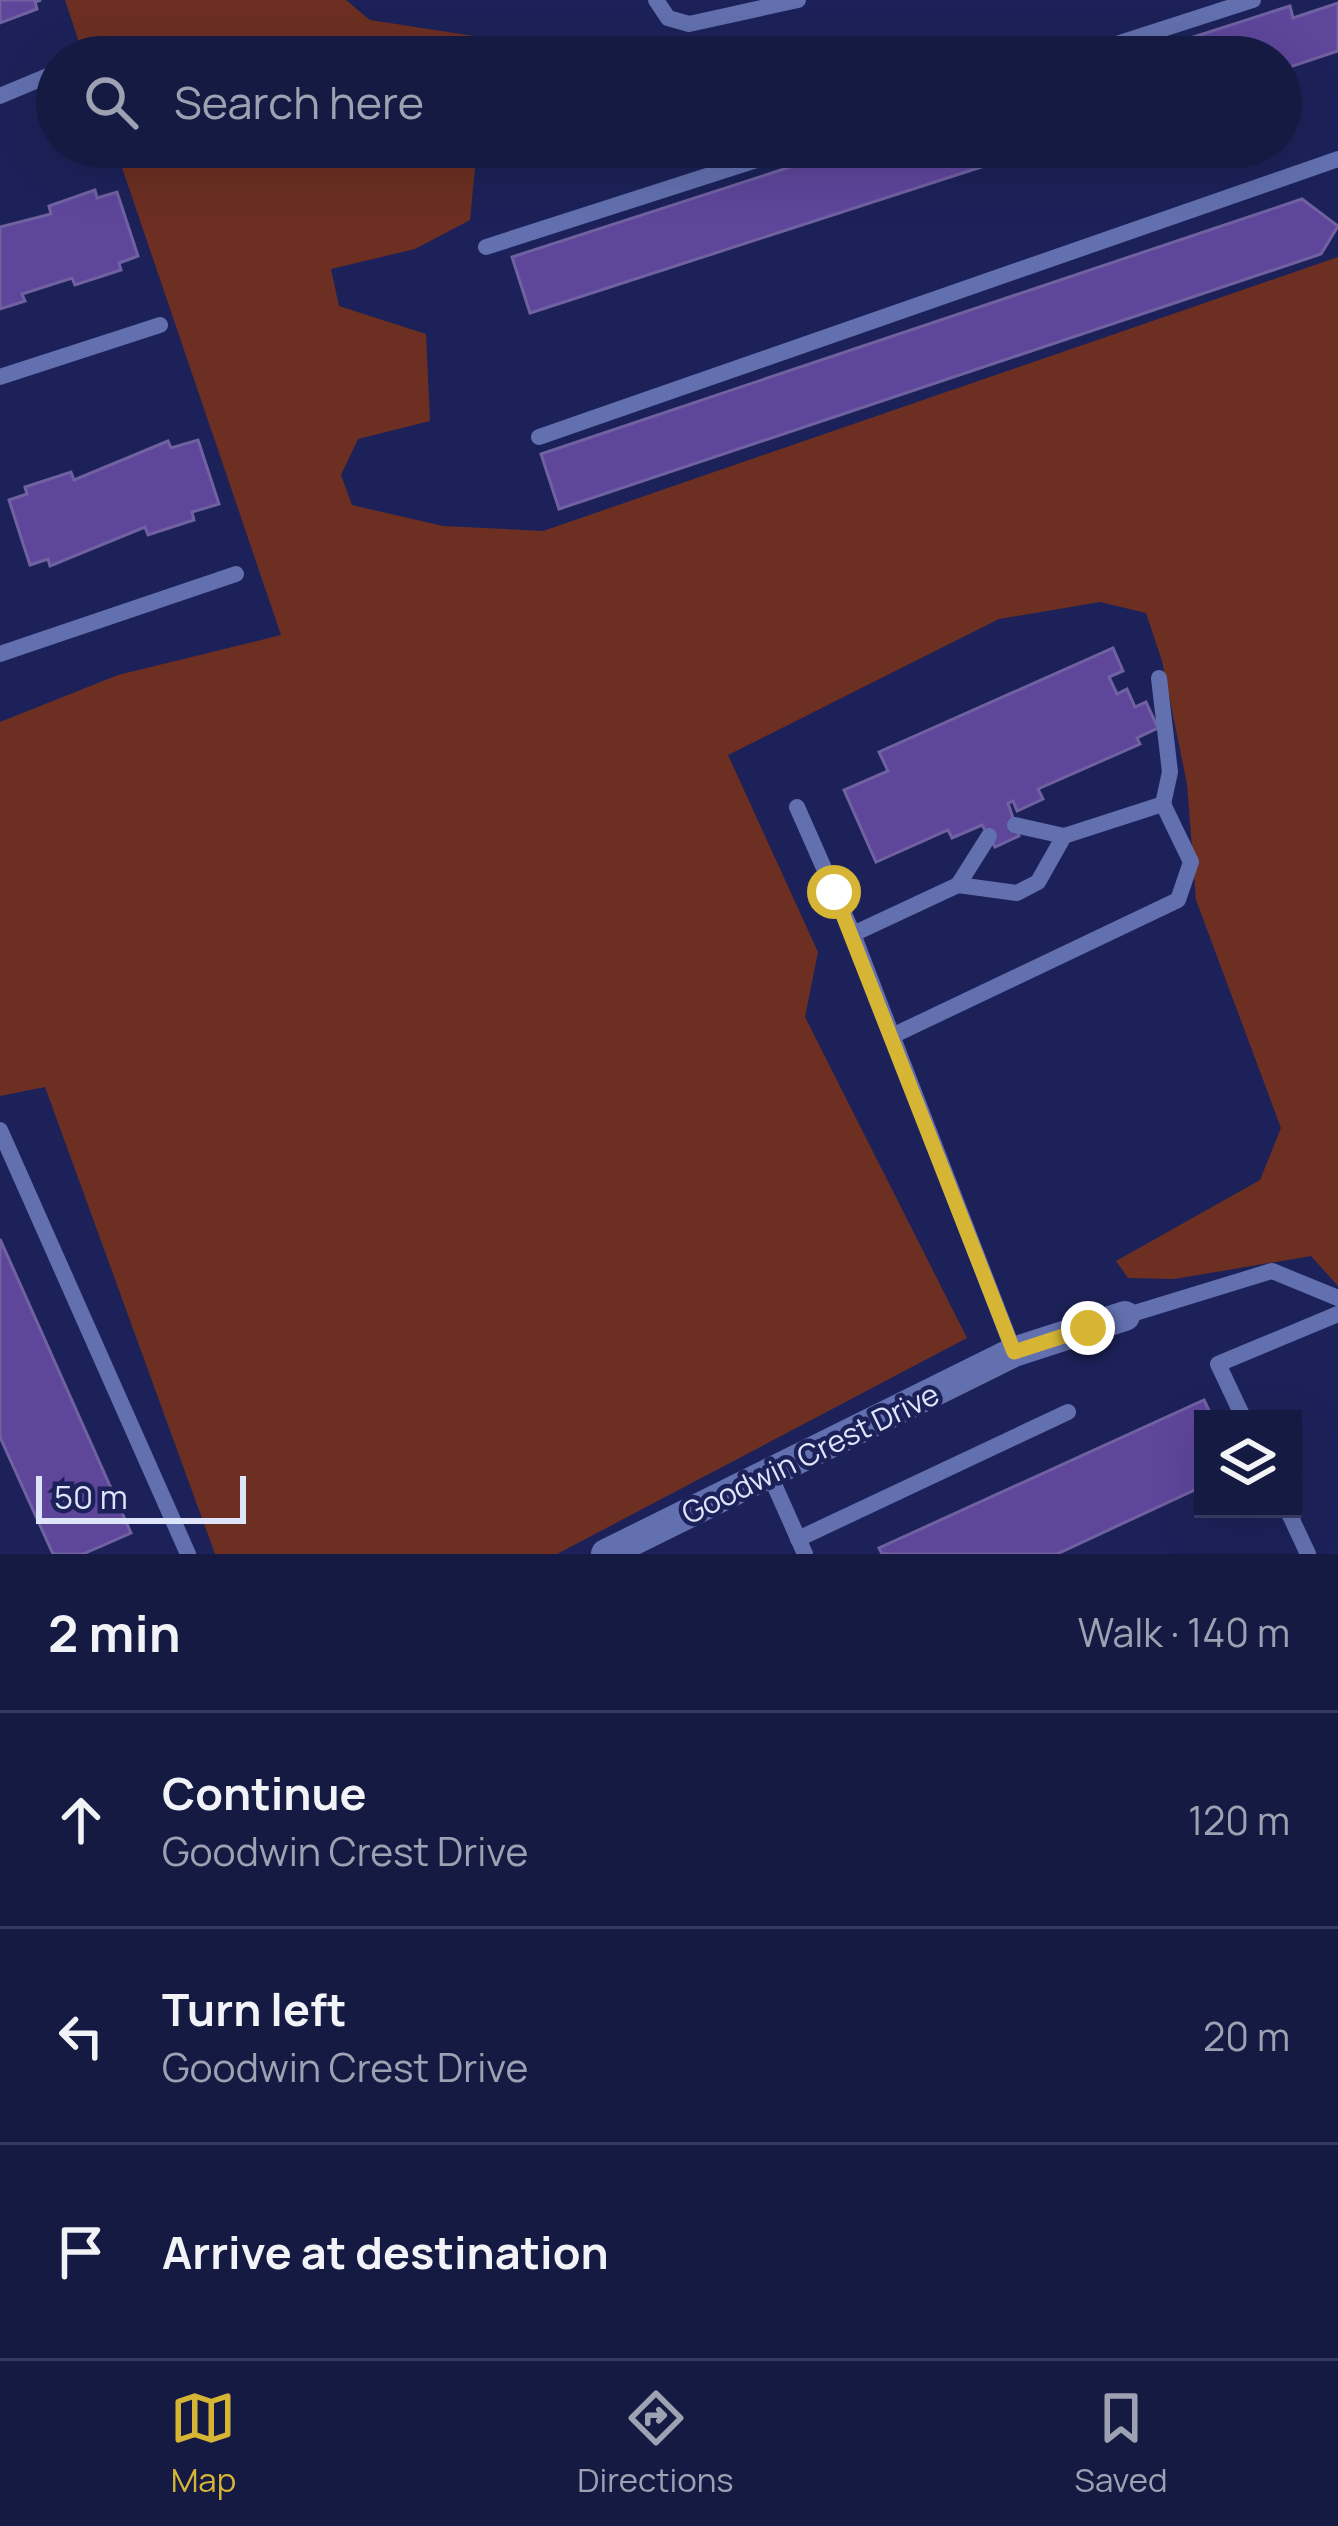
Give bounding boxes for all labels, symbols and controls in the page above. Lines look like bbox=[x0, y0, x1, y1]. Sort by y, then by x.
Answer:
search box bbox=[36, 36, 1302, 168]
icon: search bbox=[78, 69, 144, 135]
text: Search here bbox=[174, 71, 424, 133]
route start bbox=[807, 865, 861, 919]
route end bbox=[1061, 1301, 1115, 1355]
street label: Goodwin Crest Drive bbox=[674, 1373, 946, 1533]
map controls bbox=[1194, 1410, 1302, 1518]
button: layers bbox=[1194, 1410, 1302, 1518]
scale bar bbox=[36, 1470, 246, 1523]
text: 50 m bbox=[54, 1474, 128, 1519]
text: 2 min bbox=[48, 1598, 181, 1667]
text: Walk · 140 m bbox=[1078, 1605, 1290, 1659]
text: Continue bbox=[162, 1762, 367, 1824]
icon: ahead bbox=[48, 1787, 114, 1853]
text: 120 m bbox=[1188, 1793, 1290, 1847]
text: Goodwin Crest Drive bbox=[162, 1824, 528, 1878]
text: Turn left bbox=[162, 1978, 347, 2040]
icon: left bbox=[48, 2003, 114, 2069]
text: 20 m bbox=[1203, 2009, 1290, 2063]
text: Goodwin Crest Drive bbox=[162, 2040, 528, 2094]
icon: arrive bbox=[48, 2219, 114, 2285]
text: Arrive at destination bbox=[162, 2221, 609, 2283]
tab: Map bbox=[170, 2385, 236, 2502]
tab: Directions bbox=[577, 2385, 734, 2502]
tab: Saved bbox=[1075, 2385, 1168, 2502]

